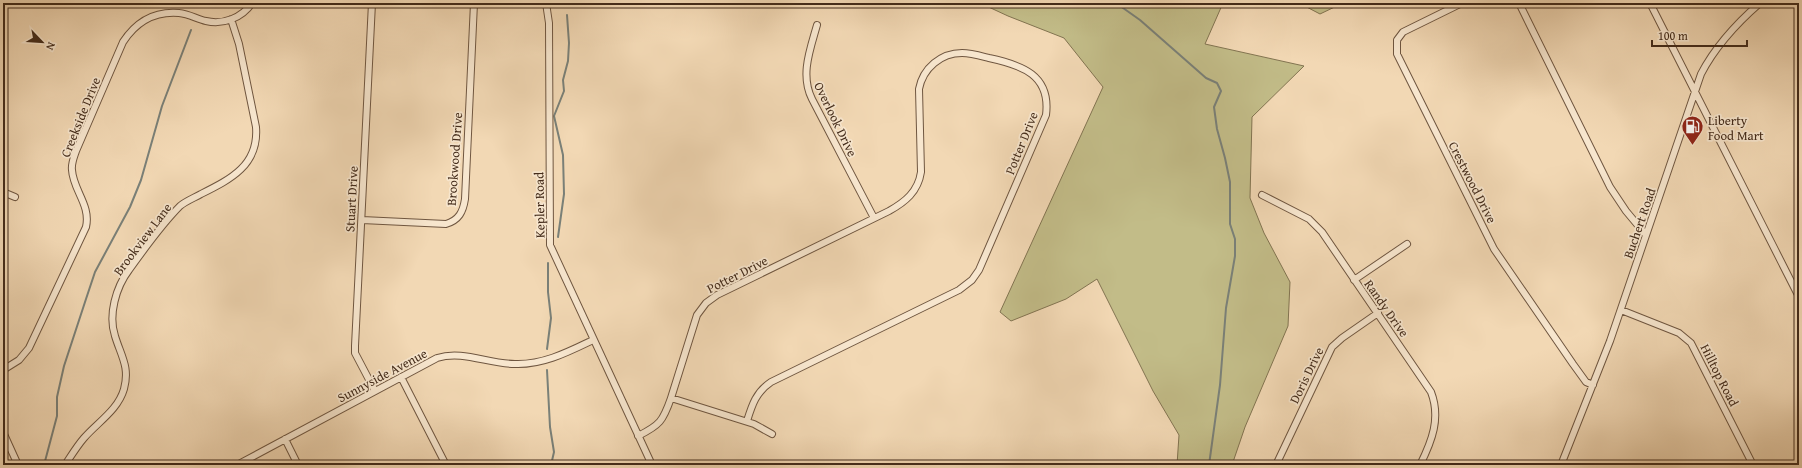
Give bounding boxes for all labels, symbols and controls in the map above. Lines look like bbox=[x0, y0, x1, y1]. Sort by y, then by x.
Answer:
north arrow bbox=[22, 22, 62, 62]
scale bar bbox=[1652, 22, 1747, 48]
text: 100 m bbox=[1658, 27, 1688, 44]
text: N bbox=[42, 40, 60, 54]
street label: Creekside Drive bbox=[56, 74, 105, 160]
street label: Overlook Drive bbox=[809, 79, 862, 160]
street label: Potter Drive bbox=[1000, 109, 1043, 177]
place label: Liberty Food Mart bbox=[1708, 111, 1764, 145]
street label: Brookwood Drive bbox=[442, 112, 467, 206]
fuel station icon: Liberty Food Mart bbox=[1679, 114, 1705, 147]
street label: Crestwood Drive bbox=[1444, 138, 1501, 226]
street label: Stuart Drive bbox=[340, 166, 363, 233]
street label: Kepler Road bbox=[529, 172, 550, 238]
street label: Buchert Road bbox=[1619, 185, 1660, 261]
street label: Brookview Lane bbox=[109, 199, 176, 280]
street label: Potter Drive bbox=[703, 251, 771, 298]
street label: Randy Drive bbox=[1360, 276, 1413, 341]
street label: Hilltop Road bbox=[1696, 341, 1743, 410]
street label: Sunnyside Avenue bbox=[334, 344, 430, 407]
street label: Doris Drive bbox=[1285, 344, 1328, 407]

